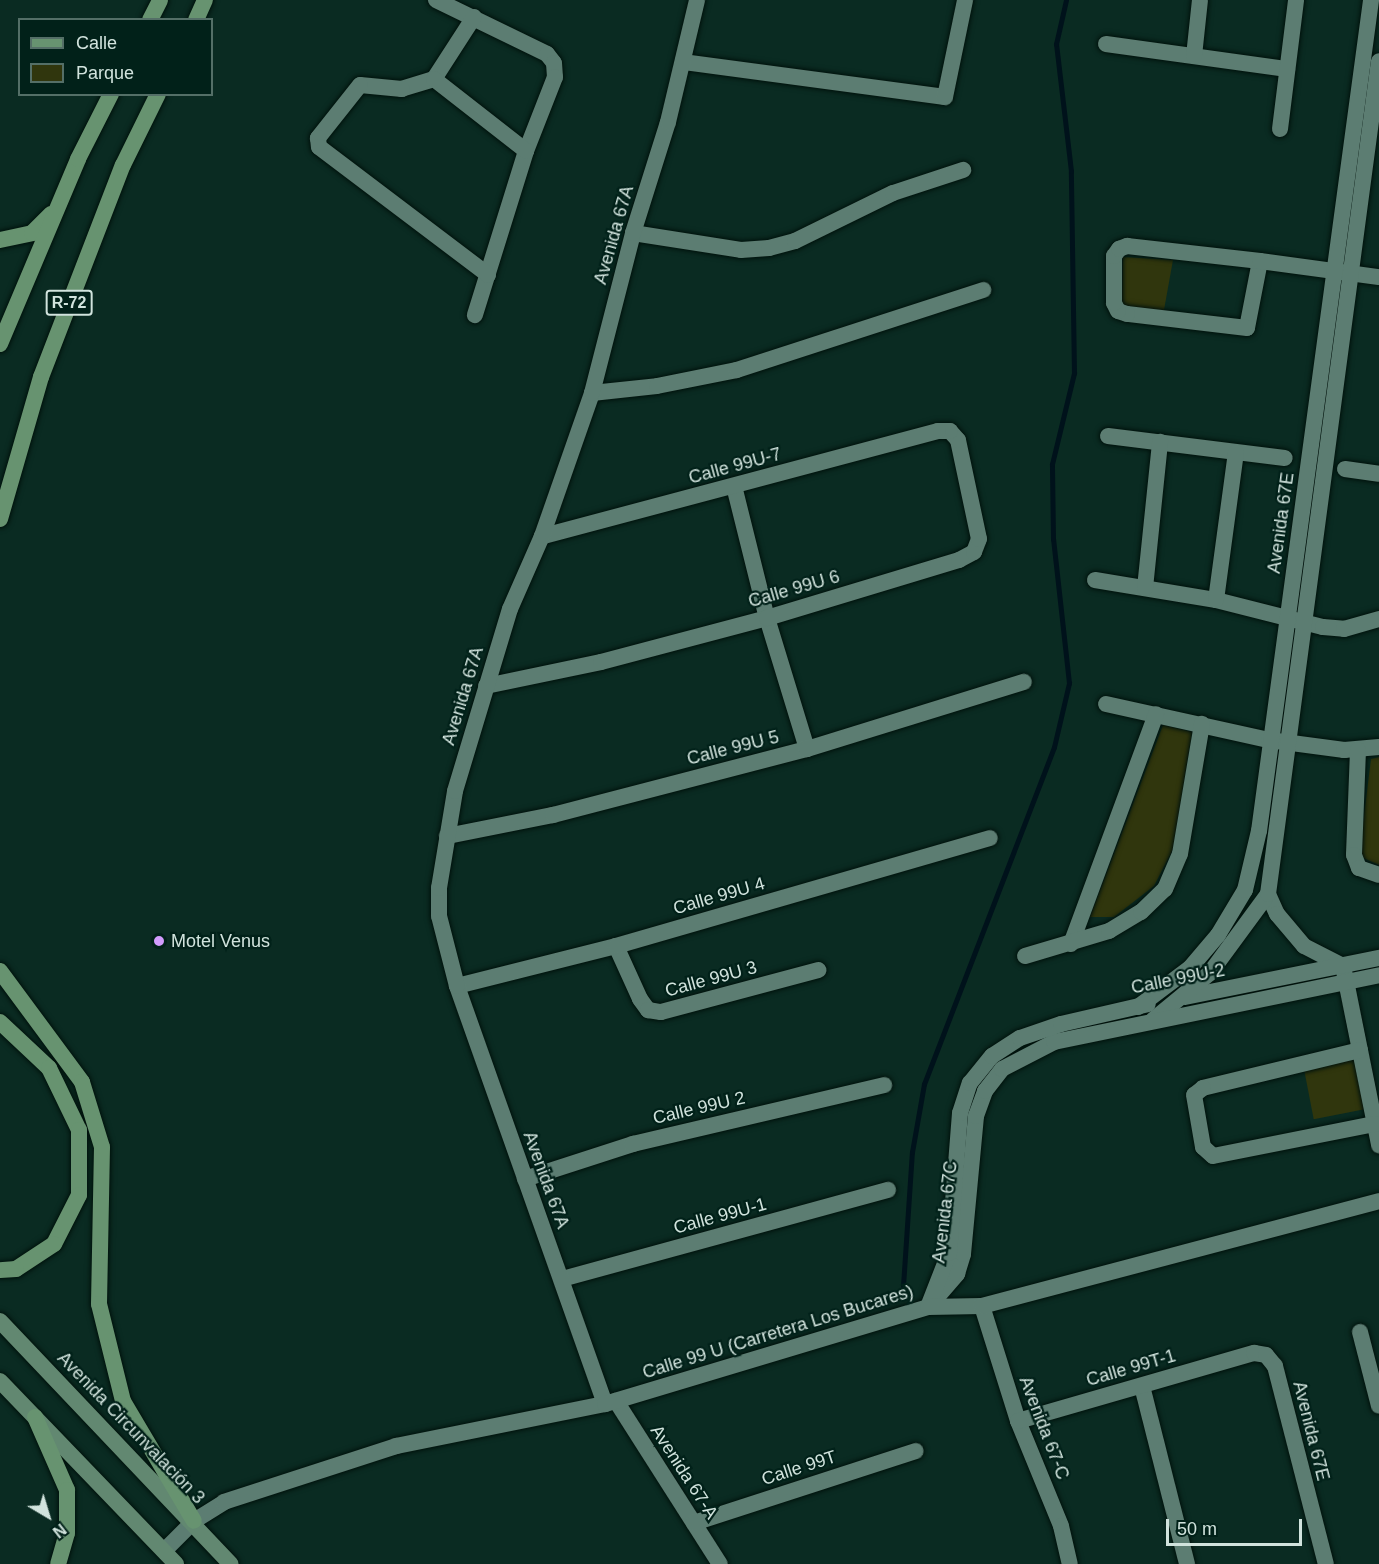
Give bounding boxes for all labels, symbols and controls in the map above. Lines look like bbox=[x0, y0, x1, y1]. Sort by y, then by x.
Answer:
legend bbox=[18, 18, 213, 96]
text: Calle bbox=[76, 33, 117, 53]
text: Parque bbox=[76, 63, 134, 83]
street label: Avenida 67A bbox=[590, 183, 638, 287]
road number: R-72 bbox=[45, 290, 93, 316]
street label: Calle 99U-7 bbox=[686, 443, 784, 489]
street label: Avenida 67E bbox=[1263, 471, 1299, 575]
street label: Calle 99U 6 bbox=[746, 566, 842, 612]
street label: Avenida 67A bbox=[438, 644, 488, 748]
street label: Calle 99U 5 bbox=[685, 726, 781, 770]
street label: Calle 99U 4 bbox=[671, 873, 767, 919]
place label: Motel Venus bbox=[171, 930, 270, 952]
marker: Motel Venus bbox=[152, 934, 166, 948]
street label: Calle 99U 3 bbox=[663, 956, 759, 1002]
street label: Calle 99U-2 bbox=[1129, 959, 1227, 999]
street label: Calle 99U 2 bbox=[651, 1087, 747, 1129]
street label: Avenida 67A bbox=[518, 1128, 574, 1232]
street label: Avenida 67C bbox=[928, 1160, 962, 1264]
street label: Calle 99U-1 bbox=[671, 1193, 769, 1239]
street label: Calle 99 U (Carretera Los Bucares) bbox=[640, 1280, 916, 1384]
street label: Calle 99T-1 bbox=[1084, 1345, 1178, 1391]
street label: Avenida Circunvalación 3 bbox=[53, 1348, 209, 1508]
street label: Avenida 67-C bbox=[1014, 1373, 1074, 1483]
street label: Avenida 67E bbox=[1288, 1379, 1334, 1483]
street label: Avenida 67-A bbox=[646, 1421, 722, 1523]
street label: Calle 99T bbox=[759, 1446, 839, 1490]
north arrow bbox=[18, 1486, 78, 1546]
scale bar bbox=[1169, 1507, 1306, 1545]
text: 50 m bbox=[1177, 1519, 1217, 1539]
text: N bbox=[50, 1520, 69, 1541]

